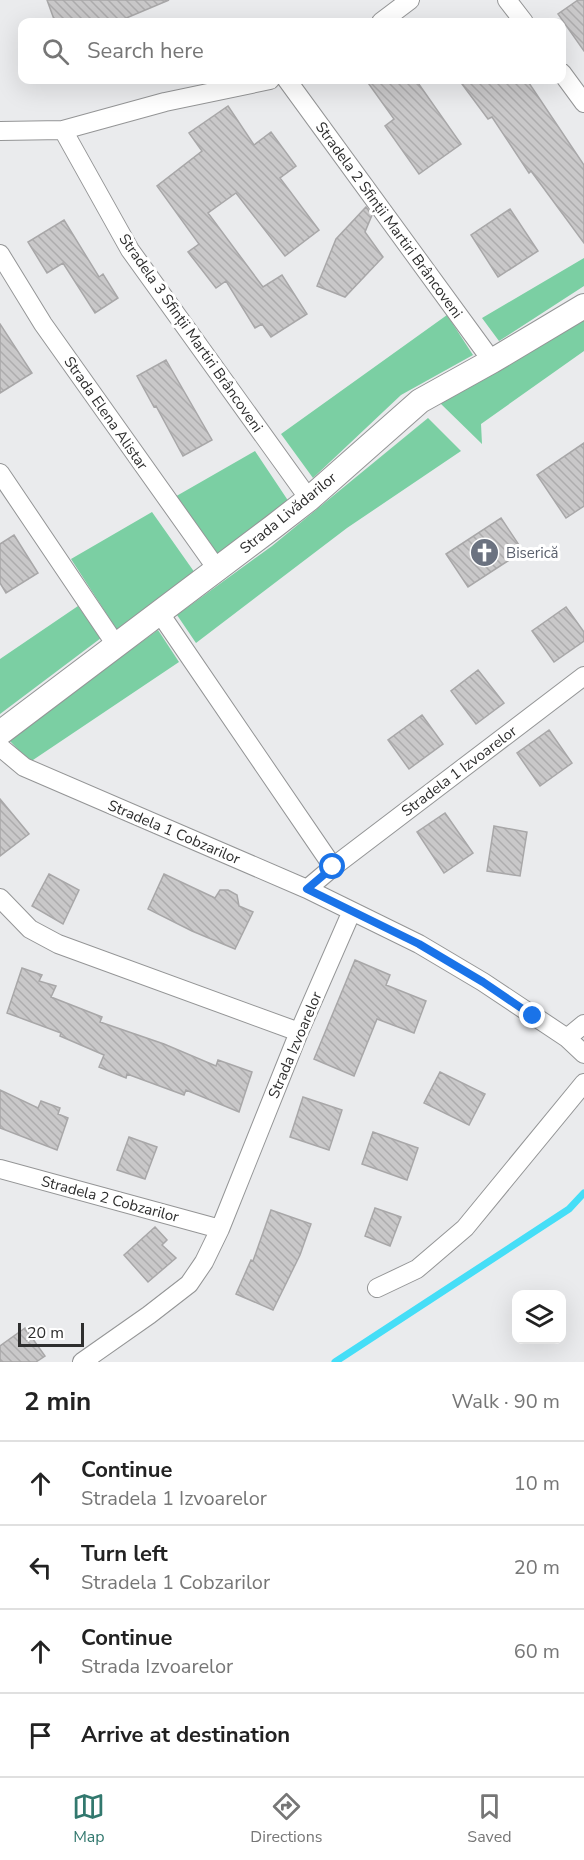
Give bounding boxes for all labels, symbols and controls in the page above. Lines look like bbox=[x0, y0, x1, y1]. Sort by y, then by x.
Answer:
search box bbox=[18, 18, 566, 84]
icon: search bbox=[39, 35, 72, 68]
text: Search here bbox=[87, 36, 204, 66]
street label: Stradela 2 Sfinții Martiri Brâncoveni bbox=[311, 118, 467, 322]
street label: Stradela 3 Sfinții Martiri Brâncoveni bbox=[114, 230, 268, 436]
street label: Strada Elena Alistar bbox=[59, 352, 153, 474]
street label: Strada Livădarilor bbox=[235, 467, 341, 558]
church icon: Biserică bbox=[469, 537, 501, 569]
place label: Biserică bbox=[506, 543, 559, 563]
street label: Stradela 1 Izvoarelor bbox=[397, 721, 521, 821]
street label: Stradela 1 Cobzarilor bbox=[105, 795, 244, 869]
route start bbox=[319, 853, 345, 879]
street label: Strada Izvoarelor bbox=[263, 988, 327, 1101]
route end bbox=[519, 1002, 545, 1028]
street label: Stradela 2 Cobzarilor bbox=[39, 1171, 182, 1227]
map controls bbox=[512, 1290, 566, 1344]
button: layers bbox=[512, 1290, 566, 1344]
scale bar bbox=[18, 1320, 84, 1348]
text: 20 m bbox=[27, 1322, 64, 1344]
text: 2 min bbox=[24, 1384, 91, 1419]
text: Walk · 90 m bbox=[452, 1388, 560, 1415]
text: Continue bbox=[81, 1455, 172, 1485]
icon: ahead bbox=[24, 1467, 57, 1500]
text: 10 m bbox=[514, 1470, 560, 1497]
text: Stradela 1 Izvoarelor bbox=[81, 1485, 267, 1512]
text: Turn left bbox=[81, 1539, 168, 1569]
icon: left bbox=[24, 1551, 57, 1584]
text: 20 m bbox=[514, 1554, 560, 1581]
text: Stradela 1 Cobzarilor bbox=[81, 1569, 270, 1596]
text: Continue bbox=[81, 1623, 172, 1653]
icon: ahead bbox=[24, 1635, 57, 1668]
text: 60 m bbox=[514, 1638, 560, 1665]
text: Strada Izvoarelor bbox=[81, 1653, 233, 1680]
icon: arrive bbox=[24, 1719, 57, 1752]
text: Arrive at destination bbox=[81, 1720, 290, 1750]
tab: Map bbox=[72, 1790, 105, 1848]
tab: Directions bbox=[250, 1790, 322, 1848]
tab: Saved bbox=[467, 1790, 512, 1848]

